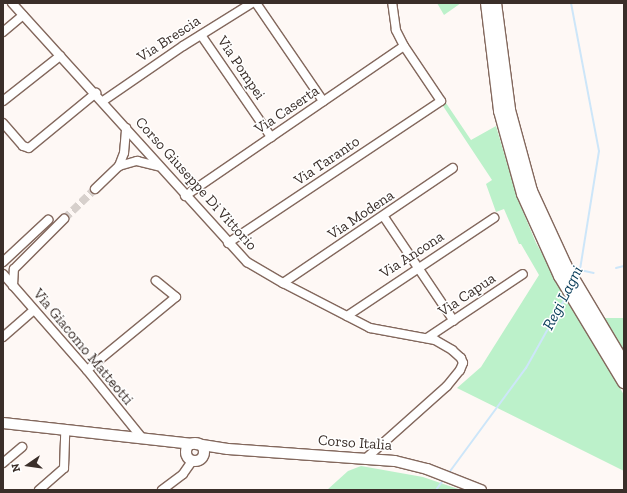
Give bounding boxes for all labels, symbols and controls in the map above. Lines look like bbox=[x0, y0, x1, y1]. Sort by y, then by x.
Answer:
street label: Via Brescia bbox=[134, 12, 204, 66]
street label: Via Pompei bbox=[213, 33, 269, 103]
street label: Via Caserta bbox=[251, 82, 323, 138]
street label: Corso Giuseppe Di Vittorio bbox=[131, 113, 261, 255]
street label: Via Taranto bbox=[291, 132, 363, 190]
street label: Via Modena bbox=[324, 186, 398, 244]
street label: Via Ancona bbox=[376, 228, 448, 282]
water label: Regi Lagni bbox=[539, 263, 587, 333]
street label: Via Capua bbox=[435, 269, 499, 321]
street label: Via Giacomo Matteotti bbox=[29, 285, 137, 409]
street label: Corso Italia bbox=[317, 431, 393, 455]
north arrow bbox=[8, 445, 48, 485]
text: N bbox=[9, 462, 23, 473]

